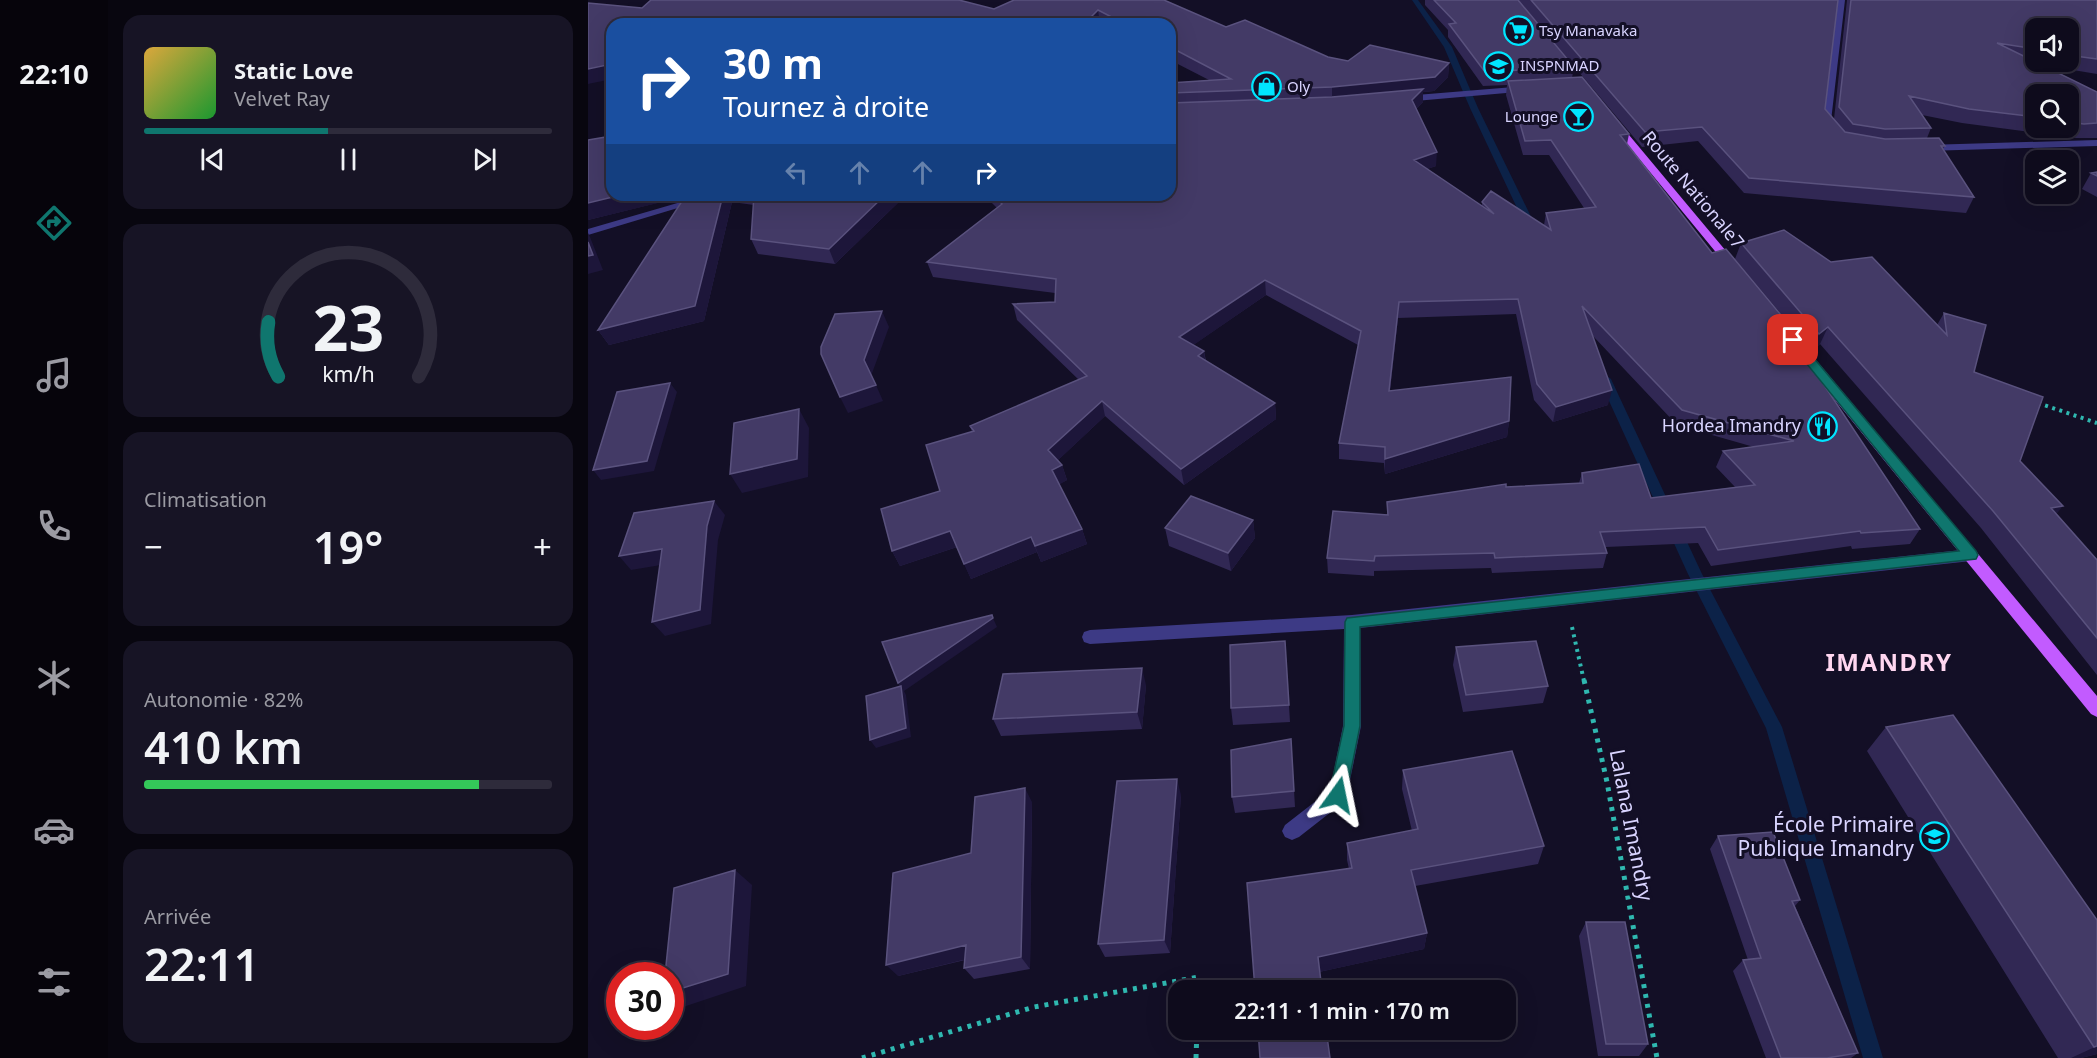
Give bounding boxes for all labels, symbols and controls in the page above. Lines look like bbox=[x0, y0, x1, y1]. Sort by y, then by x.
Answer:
supermarket icon: Tsy Manavaka bbox=[1502, 15, 1534, 47]
map controls bbox=[2025, 18, 2079, 204]
button: sound bbox=[2025, 18, 2079, 72]
place label: Tsy Manavaka bbox=[1539, 20, 1637, 40]
text: 30 m bbox=[723, 34, 823, 91]
icon: right bbox=[624, 42, 702, 120]
school or university icon: INSPNMAD bbox=[1483, 50, 1515, 82]
text: 22:10 bbox=[19, 55, 89, 92]
text: Static Love bbox=[234, 55, 353, 85]
place label: INSPNMAD bbox=[1520, 55, 1599, 75]
shop icon: Oly bbox=[1250, 71, 1282, 103]
place label: Oly bbox=[1287, 76, 1311, 96]
button: search bbox=[2025, 84, 2079, 138]
text: Velvet Ray bbox=[234, 85, 330, 112]
text: Tournez à droite bbox=[723, 88, 929, 125]
bar icon: Lounge bbox=[1563, 101, 1595, 133]
place label: Lounge bbox=[1505, 106, 1558, 126]
street label: Route Nationale7 bbox=[1637, 125, 1750, 253]
icon: previous bbox=[196, 143, 229, 176]
icon: pause bbox=[332, 143, 365, 176]
icon: next bbox=[468, 143, 501, 176]
button: layers bbox=[2025, 150, 2079, 204]
icon: left bbox=[780, 156, 813, 189]
icon: ahead bbox=[843, 156, 876, 189]
icon: ahead bbox=[906, 156, 939, 189]
icon: right bbox=[969, 156, 1002, 189]
icon: directions bbox=[33, 202, 75, 244]
text: 23 bbox=[312, 285, 384, 370]
pin bbox=[1767, 314, 1818, 365]
icon: arrive bbox=[1776, 323, 1809, 356]
icon: music bbox=[33, 354, 75, 396]
text: km/h bbox=[322, 360, 374, 389]
restaurant icon: Hordea Imandry bbox=[1806, 410, 1838, 442]
place label: Hordea Imandry bbox=[1662, 413, 1802, 437]
text: Climatisation bbox=[144, 486, 267, 513]
icon: phone bbox=[33, 505, 75, 547]
text: 19° bbox=[313, 516, 383, 577]
text: − bbox=[144, 524, 163, 569]
text: + bbox=[533, 524, 552, 569]
district label: IMANDRY bbox=[1826, 645, 1952, 678]
icon: climate bbox=[33, 657, 75, 699]
text: Autonomie · 82% bbox=[144, 686, 303, 713]
text: 410 km bbox=[144, 716, 303, 777]
street label: Lalana Imandry bbox=[1604, 747, 1660, 903]
position arrow bbox=[1306, 763, 1370, 827]
icon: car bbox=[33, 809, 75, 851]
place label: École Primaire Publique Imandry bbox=[1738, 810, 1914, 862]
school or university icon: École Primaire Publique Imandry bbox=[1919, 821, 1951, 853]
text: Arrivée bbox=[144, 903, 211, 930]
text: 22:11 bbox=[144, 933, 259, 994]
icon: filters bbox=[33, 961, 75, 1003]
speed limit sign: 30 bbox=[606, 962, 684, 1040]
text: 22:11 · 1 min · 170 m bbox=[1234, 995, 1450, 1025]

